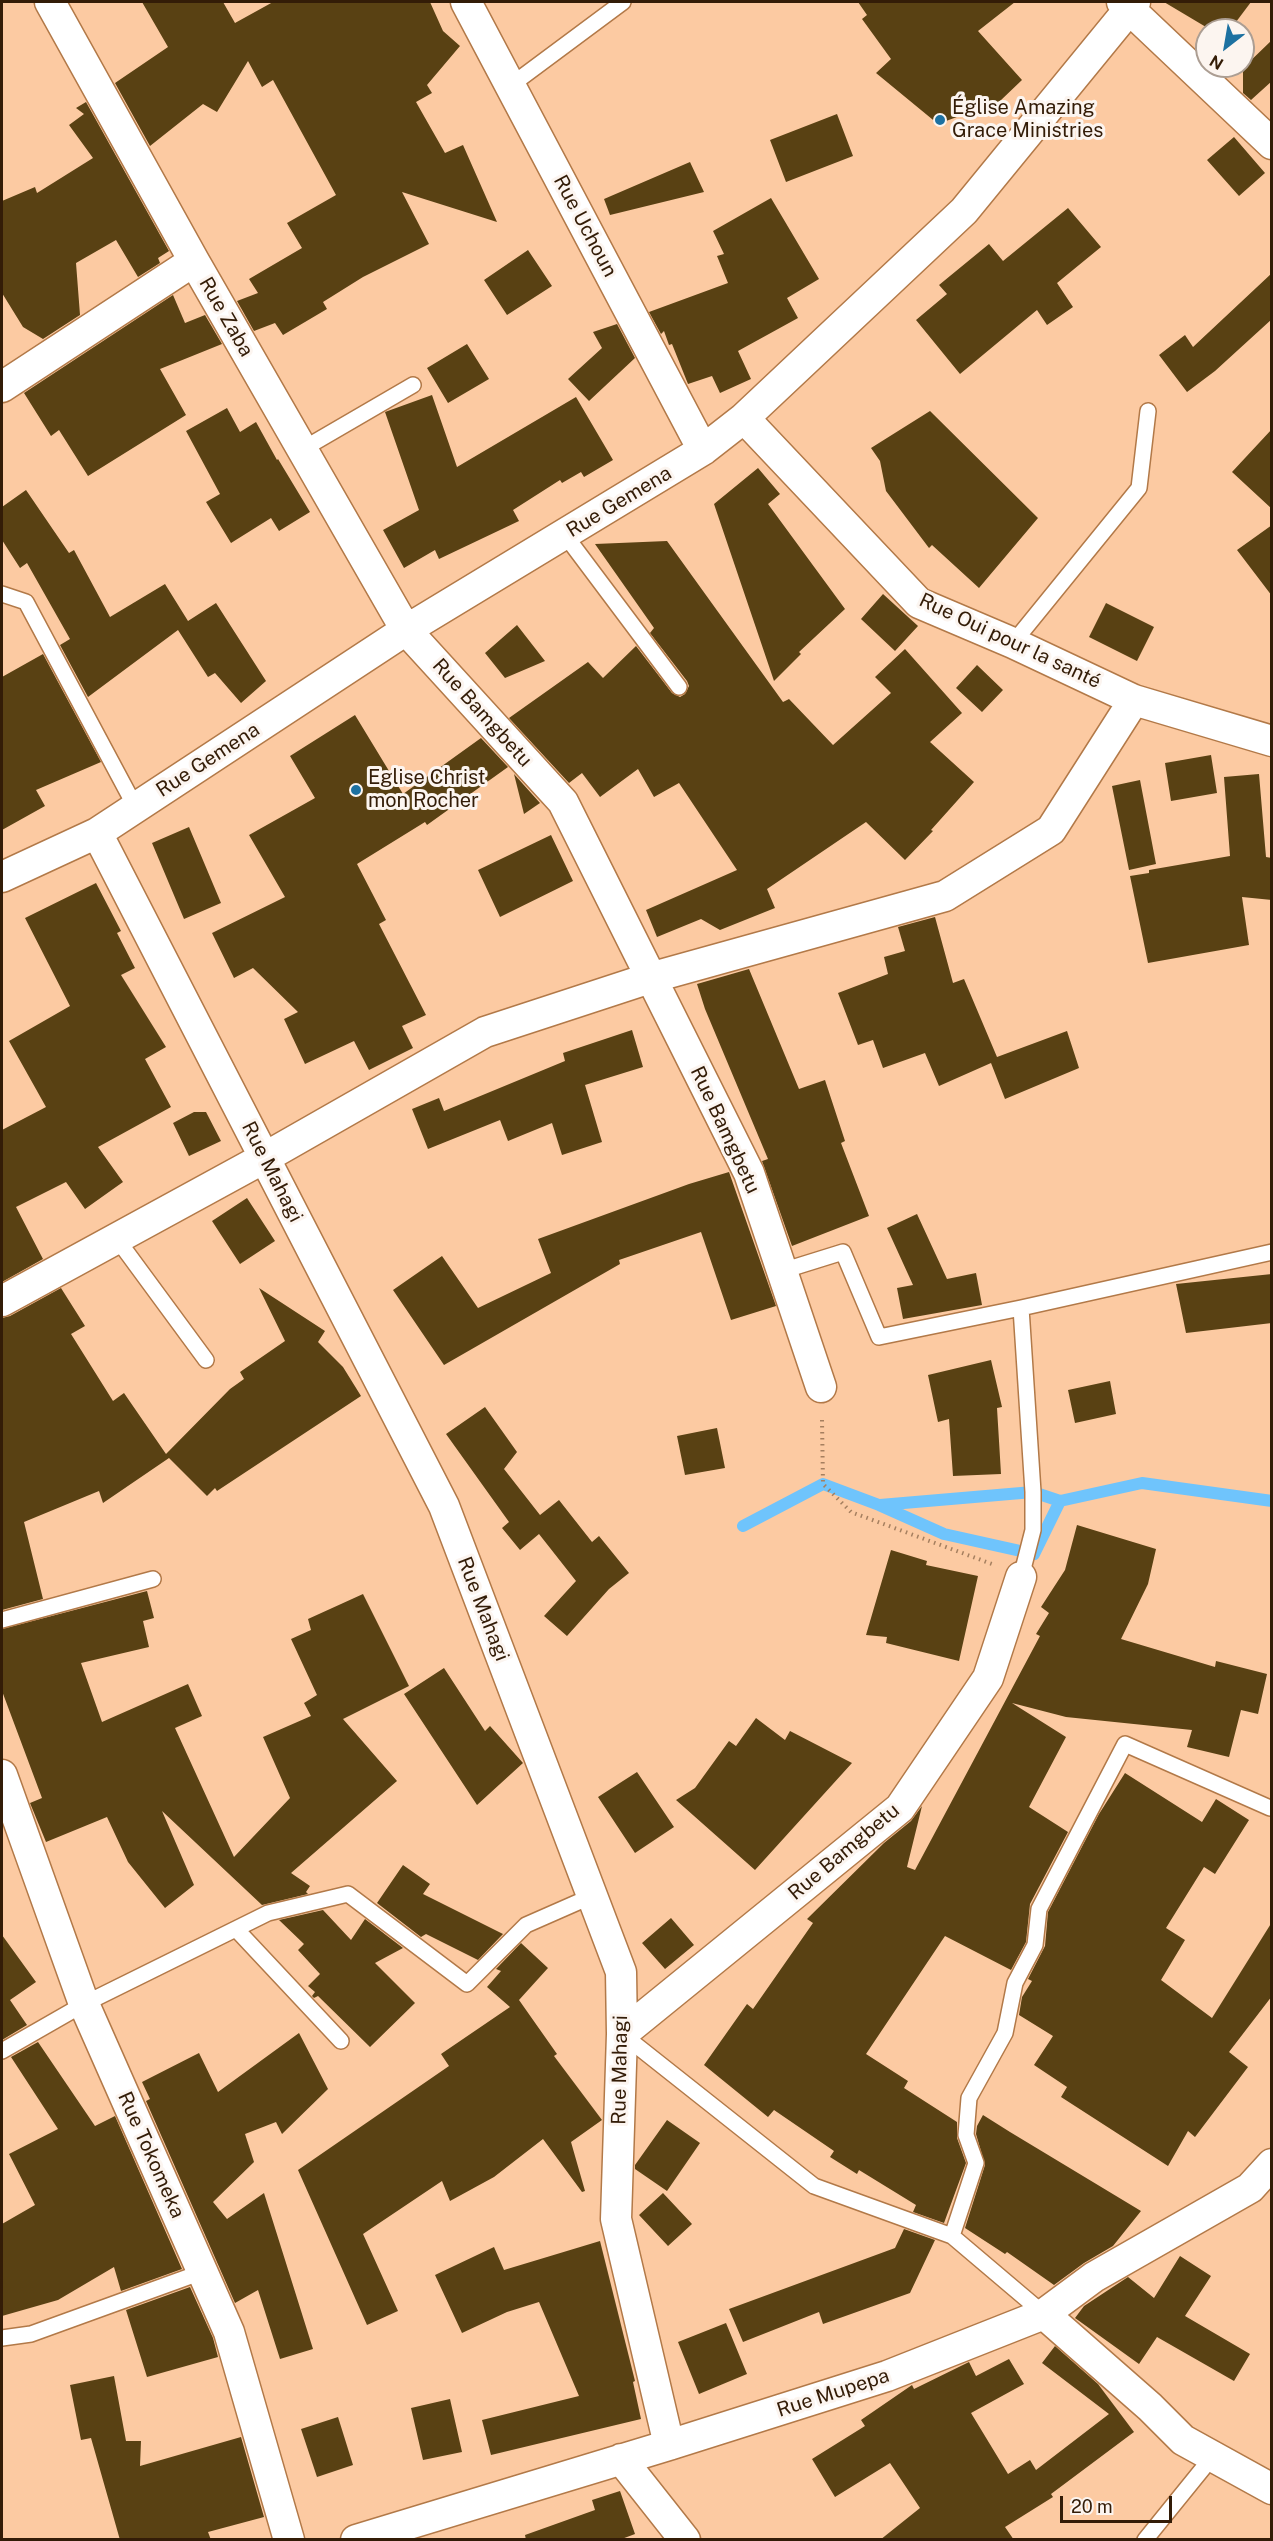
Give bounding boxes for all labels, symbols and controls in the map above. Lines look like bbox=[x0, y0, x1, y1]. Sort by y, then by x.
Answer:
north arrow bbox=[1195, 18, 1255, 78]
text: N bbox=[1206, 51, 1227, 74]
place label: Église Amazing Grace Ministries bbox=[952, 96, 1103, 143]
marker: Église Amazing Grace Ministries bbox=[933, 113, 947, 127]
street label: Rue Uchoun bbox=[548, 171, 622, 281]
street label: Rue Zaba bbox=[194, 273, 258, 361]
street label: Rue Gemena bbox=[562, 461, 676, 543]
street label: Rue Oui pour la santé bbox=[915, 588, 1105, 694]
street label: Rue Bamgbetu bbox=[427, 654, 537, 772]
street label: Rue Gemena bbox=[152, 718, 264, 802]
place label: Eglise Christ mon Rocher bbox=[368, 766, 486, 813]
marker: Eglise Christ mon Rocher bbox=[349, 783, 363, 797]
street label: Rue Bamgbetu bbox=[685, 1063, 765, 1197]
street label: Rue Mahagi bbox=[236, 1118, 308, 1226]
street label: Rue Mahagi bbox=[452, 1553, 514, 1665]
street label: Rue Bamgbetu bbox=[784, 1799, 904, 1905]
street label: Rue Mahagi bbox=[607, 2015, 633, 2125]
street label: Rue Tokomeka bbox=[112, 2088, 190, 2222]
street label: Rue Mupepa bbox=[774, 2364, 892, 2422]
scale bar bbox=[1063, 2484, 1176, 2522]
text: 20 m bbox=[1071, 2496, 1113, 2517]

